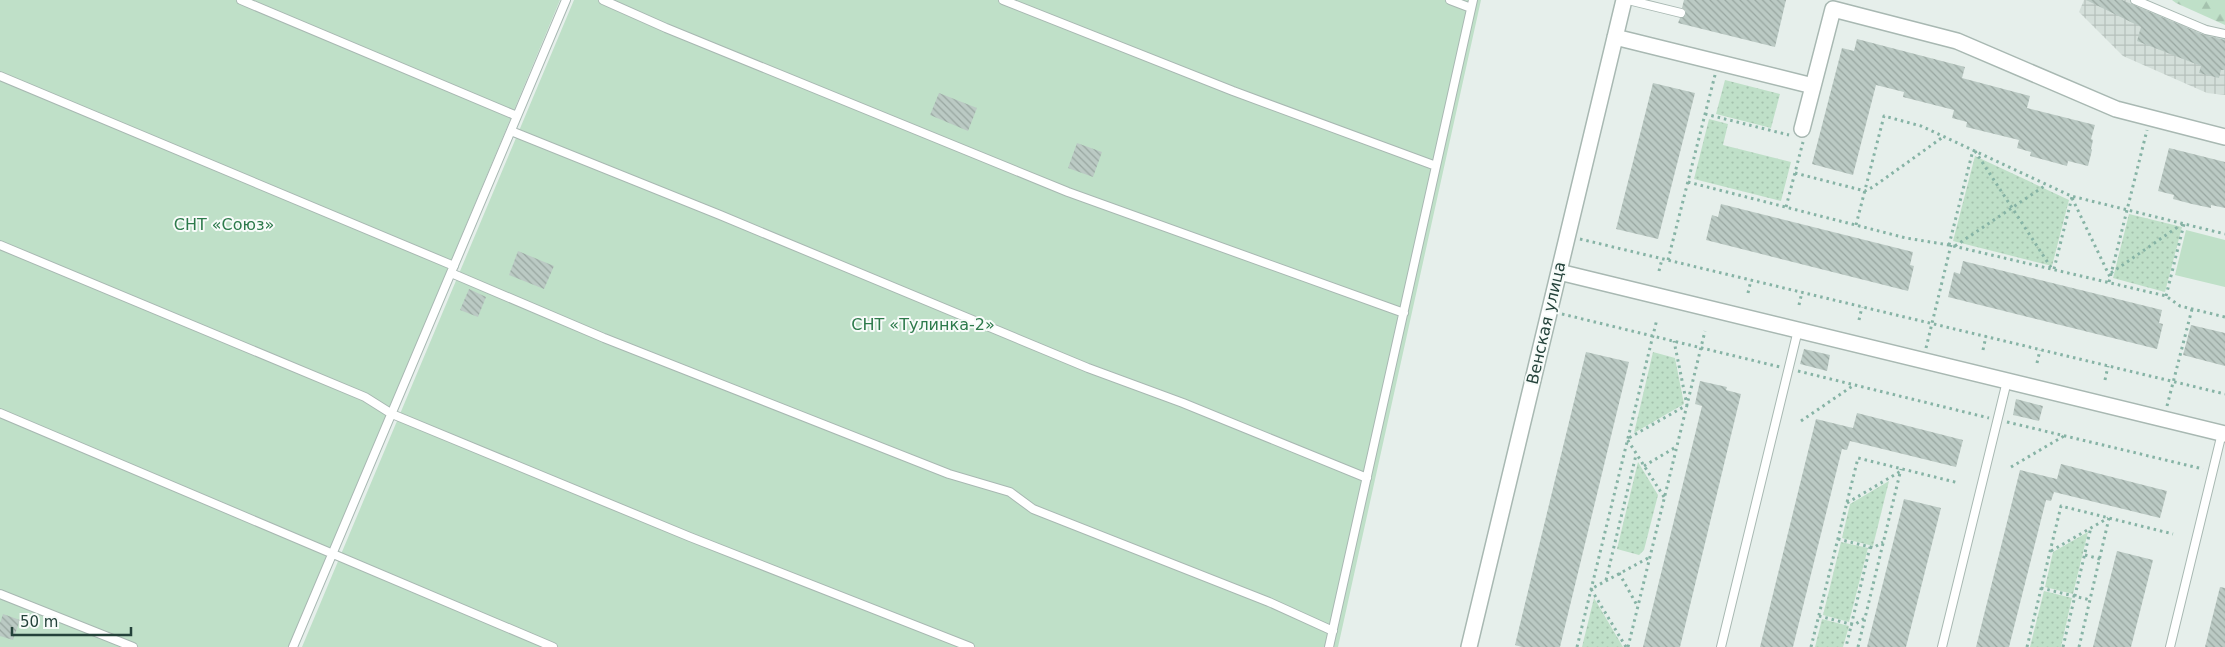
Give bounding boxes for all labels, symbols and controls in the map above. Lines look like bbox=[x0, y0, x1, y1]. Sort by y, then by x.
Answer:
park label: СНТ «Союз» bbox=[174, 215, 274, 234]
street label: Венская улица bbox=[1523, 260, 1569, 386]
park label: СНТ «Тулинка-2» bbox=[851, 315, 995, 334]
scale bar bbox=[12, 604, 131, 636]
text: 50 m bbox=[20, 613, 58, 631]

